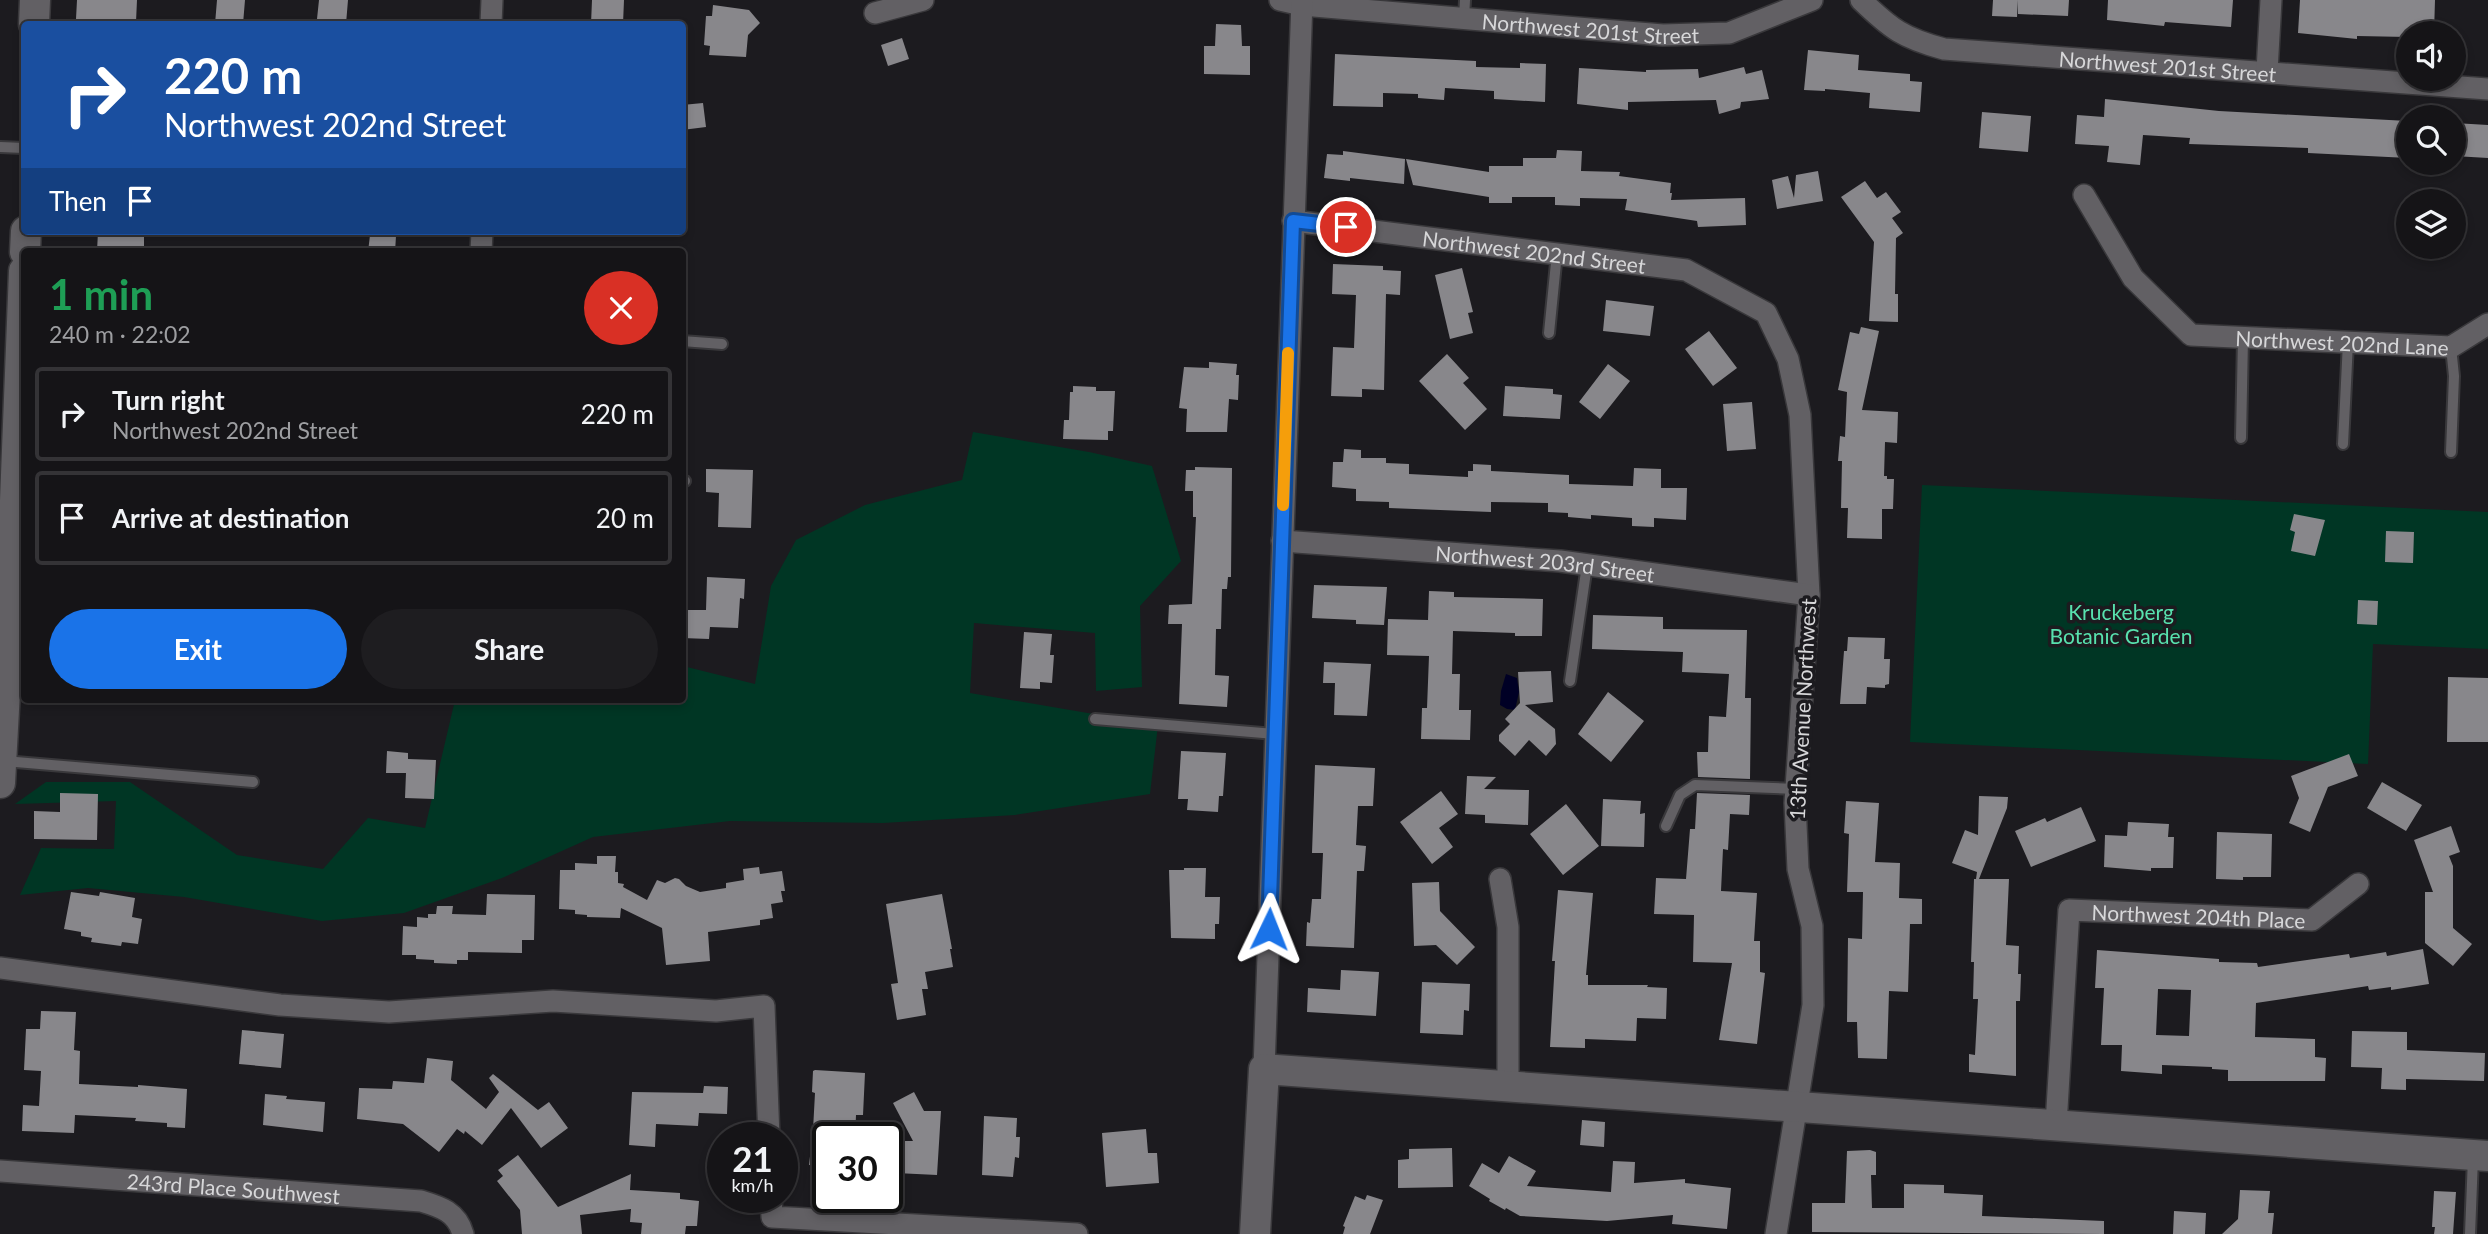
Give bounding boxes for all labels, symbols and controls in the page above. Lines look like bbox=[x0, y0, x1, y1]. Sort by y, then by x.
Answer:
street label: Northwest 201st Street bbox=[1481, 7, 1700, 48]
map controls bbox=[2396, 21, 2466, 259]
button: sound bbox=[2396, 21, 2466, 91]
street label: Northwest 201st Street bbox=[2058, 45, 2277, 86]
text: 220 m bbox=[164, 46, 302, 104]
icon: right bbox=[49, 49, 140, 140]
text: Northwest 202nd Street bbox=[164, 105, 506, 144]
button: search bbox=[2396, 105, 2466, 175]
icon: arrive bbox=[121, 182, 159, 220]
text: Then bbox=[49, 185, 107, 217]
button: layers bbox=[2396, 189, 2466, 259]
pin bbox=[1316, 197, 1376, 257]
icon: arrive bbox=[1327, 208, 1365, 246]
street label: Northwest 202nd Street bbox=[1421, 225, 1648, 277]
text: 1 min bbox=[49, 269, 153, 319]
button: close bbox=[584, 271, 658, 345]
text: 240 m · 22:02 bbox=[49, 320, 191, 348]
street label: Northwest 202nd Lane bbox=[2235, 325, 2449, 359]
text: Turn right bbox=[112, 384, 225, 416]
icon: right bbox=[53, 395, 91, 433]
text: 220 m bbox=[581, 398, 654, 430]
text: Northwest 202nd Street bbox=[112, 416, 358, 444]
icon: arrive bbox=[53, 499, 91, 537]
text: Arrive at destination bbox=[112, 502, 349, 534]
text: 20 m bbox=[596, 502, 654, 534]
street label: Northwest 203rd Street bbox=[1435, 540, 1657, 586]
street label: 13th Avenue Northwest bbox=[1784, 597, 1820, 820]
park label: Kruckeberg Botanic Garden bbox=[2050, 599, 2192, 648]
button: Exit bbox=[49, 609, 347, 689]
button: Share bbox=[361, 609, 658, 689]
position arrow bbox=[1232, 892, 1306, 966]
street label: Northwest 204th Place bbox=[2091, 898, 2306, 932]
speed limit sign: 30 bbox=[812, 1122, 903, 1213]
text: 21 bbox=[732, 1137, 773, 1179]
street label: 243rd Place Southwest bbox=[126, 1168, 341, 1208]
text: km/h bbox=[731, 1174, 774, 1196]

